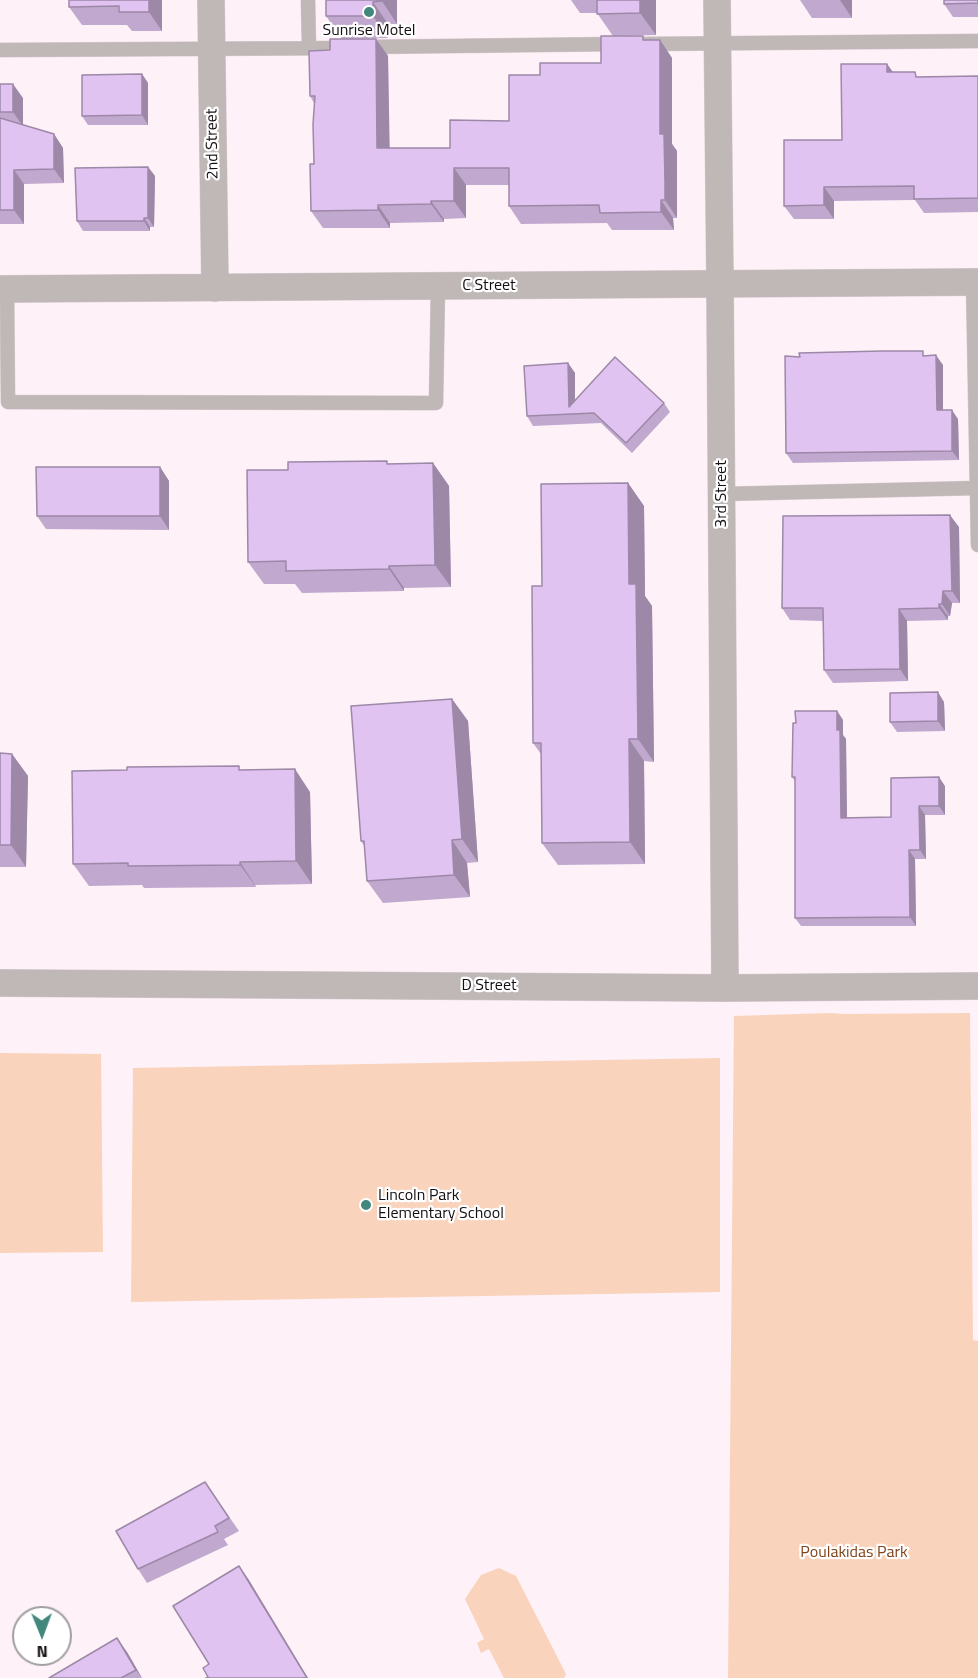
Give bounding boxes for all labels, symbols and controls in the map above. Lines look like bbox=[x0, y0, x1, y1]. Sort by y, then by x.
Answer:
marker: Sunrise Motel bbox=[362, 5, 376, 19]
place label: Sunrise Motel bbox=[323, 21, 415, 41]
street label: 2nd Street bbox=[203, 108, 223, 180]
street label: C Street bbox=[462, 276, 516, 296]
street label: 3rd Street bbox=[712, 460, 732, 528]
street label: D Street bbox=[461, 976, 517, 996]
place label: Lincoln Park Elementary School bbox=[378, 1186, 504, 1224]
marker: Lincoln Park Elementary School bbox=[359, 1198, 373, 1212]
park label: Poulakidas Park bbox=[800, 1543, 908, 1563]
north arrow bbox=[12, 1606, 72, 1666]
text: N bbox=[37, 1640, 48, 1664]

